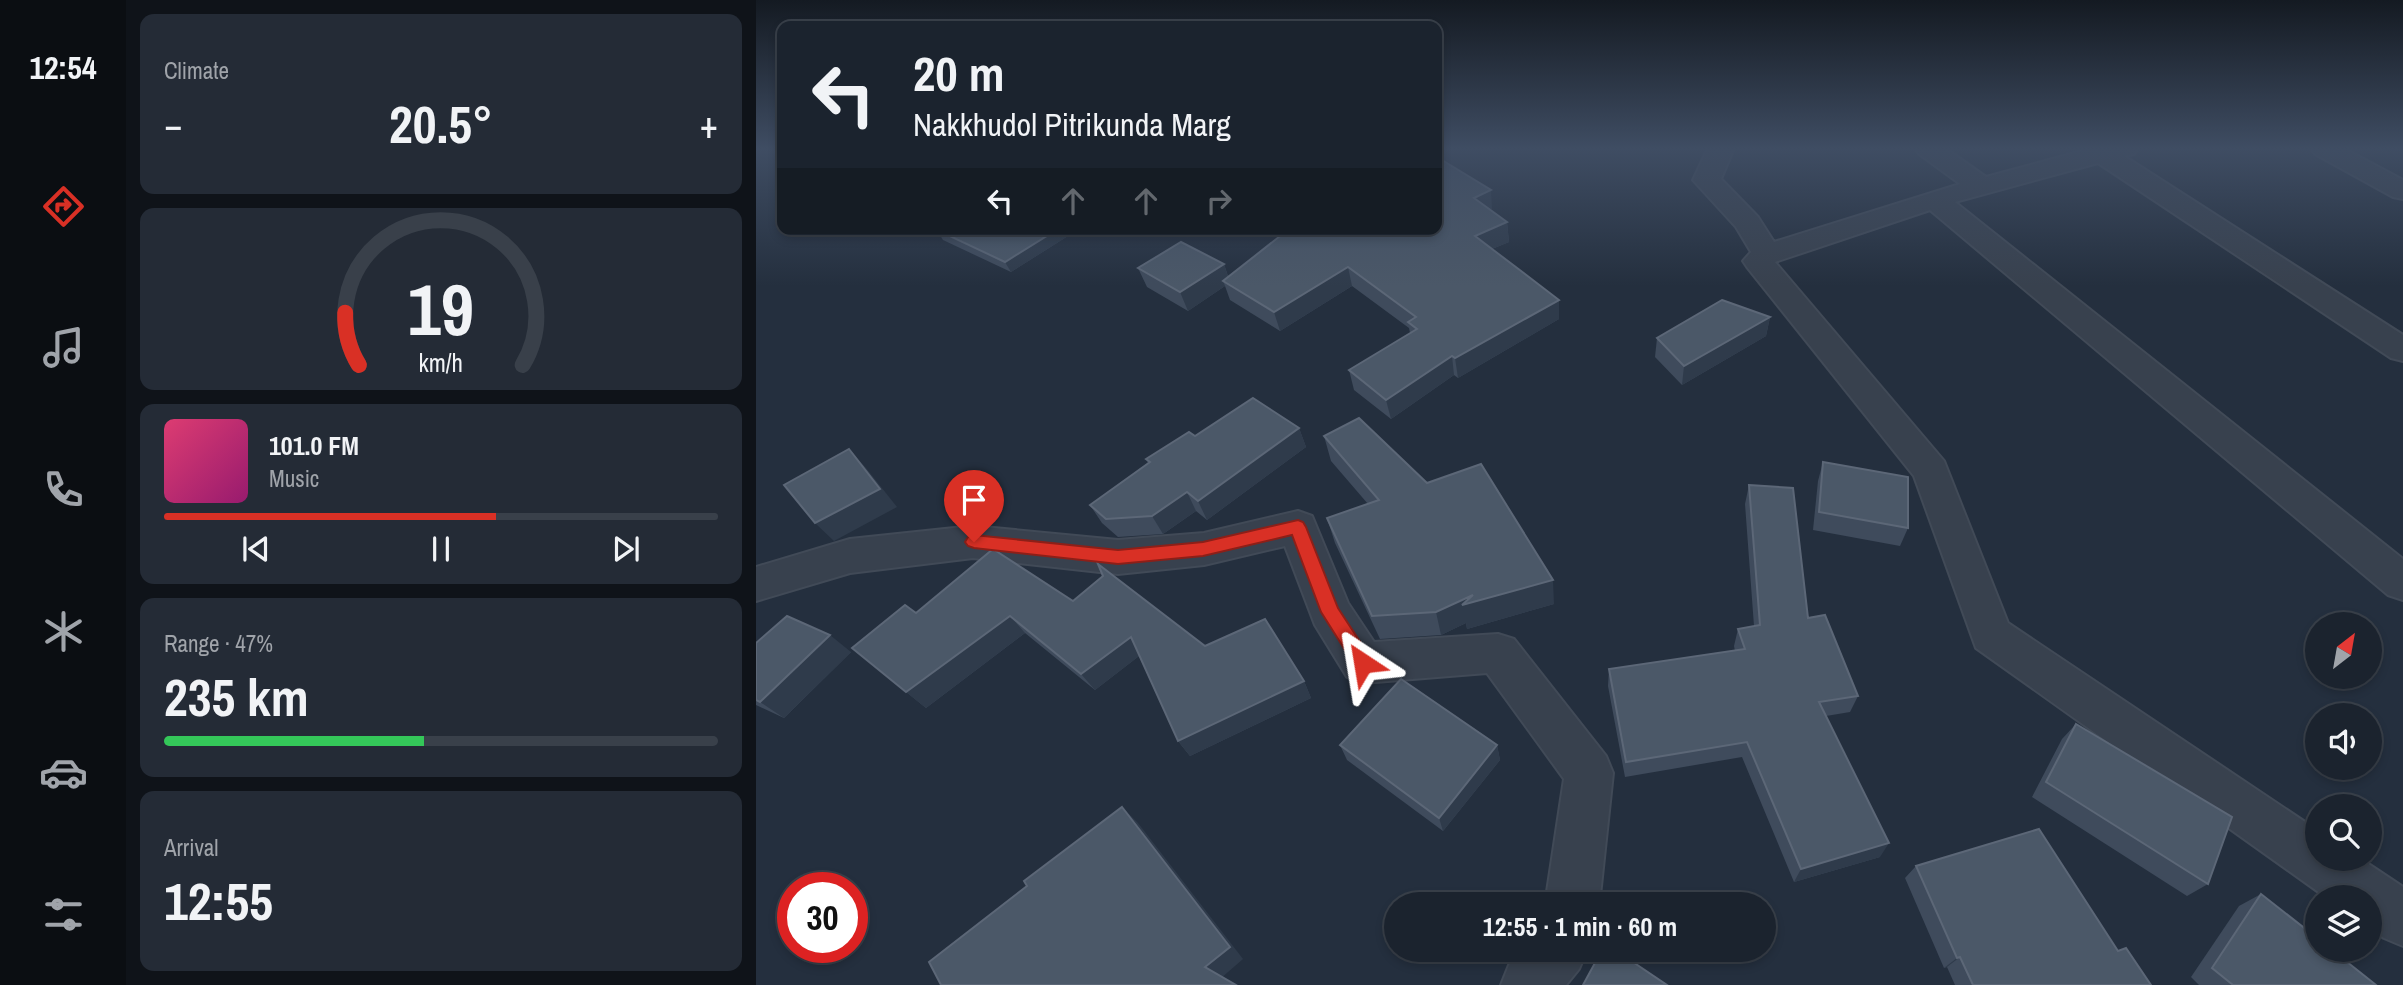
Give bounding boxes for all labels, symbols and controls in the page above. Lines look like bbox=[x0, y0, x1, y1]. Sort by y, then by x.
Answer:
text: 20 m bbox=[913, 40, 1005, 106]
text: 12:54 bbox=[29, 46, 97, 89]
icon: left bbox=[798, 49, 889, 140]
text: Climate bbox=[164, 55, 229, 86]
text: 20.5° bbox=[389, 89, 493, 159]
text: − bbox=[164, 99, 182, 150]
text: + bbox=[700, 99, 718, 150]
text: Nakkhudol Pitrikunda Marg bbox=[913, 103, 1231, 146]
icon: directions bbox=[39, 182, 88, 231]
icon: left bbox=[981, 182, 1019, 220]
icon: ahead bbox=[1054, 182, 1092, 220]
icon: ahead bbox=[1127, 182, 1165, 220]
icon: right bbox=[1200, 182, 1238, 220]
text: 19 bbox=[408, 260, 474, 358]
icon: music bbox=[39, 323, 88, 372]
text: km/h bbox=[419, 346, 463, 380]
text: 101.0 FM bbox=[269, 428, 359, 463]
text: Music bbox=[269, 463, 319, 494]
icon: phone bbox=[39, 465, 88, 514]
pin bbox=[944, 470, 1004, 542]
icon: arrive bbox=[955, 481, 993, 519]
icon: previous bbox=[237, 530, 275, 568]
icon: pause bbox=[422, 530, 460, 568]
icon: next bbox=[607, 530, 645, 568]
icon: climate bbox=[39, 607, 88, 656]
north arrow bbox=[2305, 612, 2382, 690]
map controls bbox=[2305, 612, 2382, 962]
position arrow bbox=[1326, 626, 1400, 700]
text: Range · 47% bbox=[164, 628, 273, 659]
text: 235 km bbox=[164, 662, 309, 732]
button: sound bbox=[2305, 703, 2382, 780]
icon: car bbox=[39, 748, 88, 797]
button: search bbox=[2305, 794, 2382, 871]
text: Arrival bbox=[164, 832, 219, 863]
text: 12:55 bbox=[164, 866, 273, 936]
speed limit sign: 30 bbox=[777, 872, 868, 963]
button: layers bbox=[2305, 885, 2382, 962]
icon: filters bbox=[39, 890, 88, 939]
text: 12:55 · 1 min · 60 m bbox=[1483, 909, 1677, 944]

